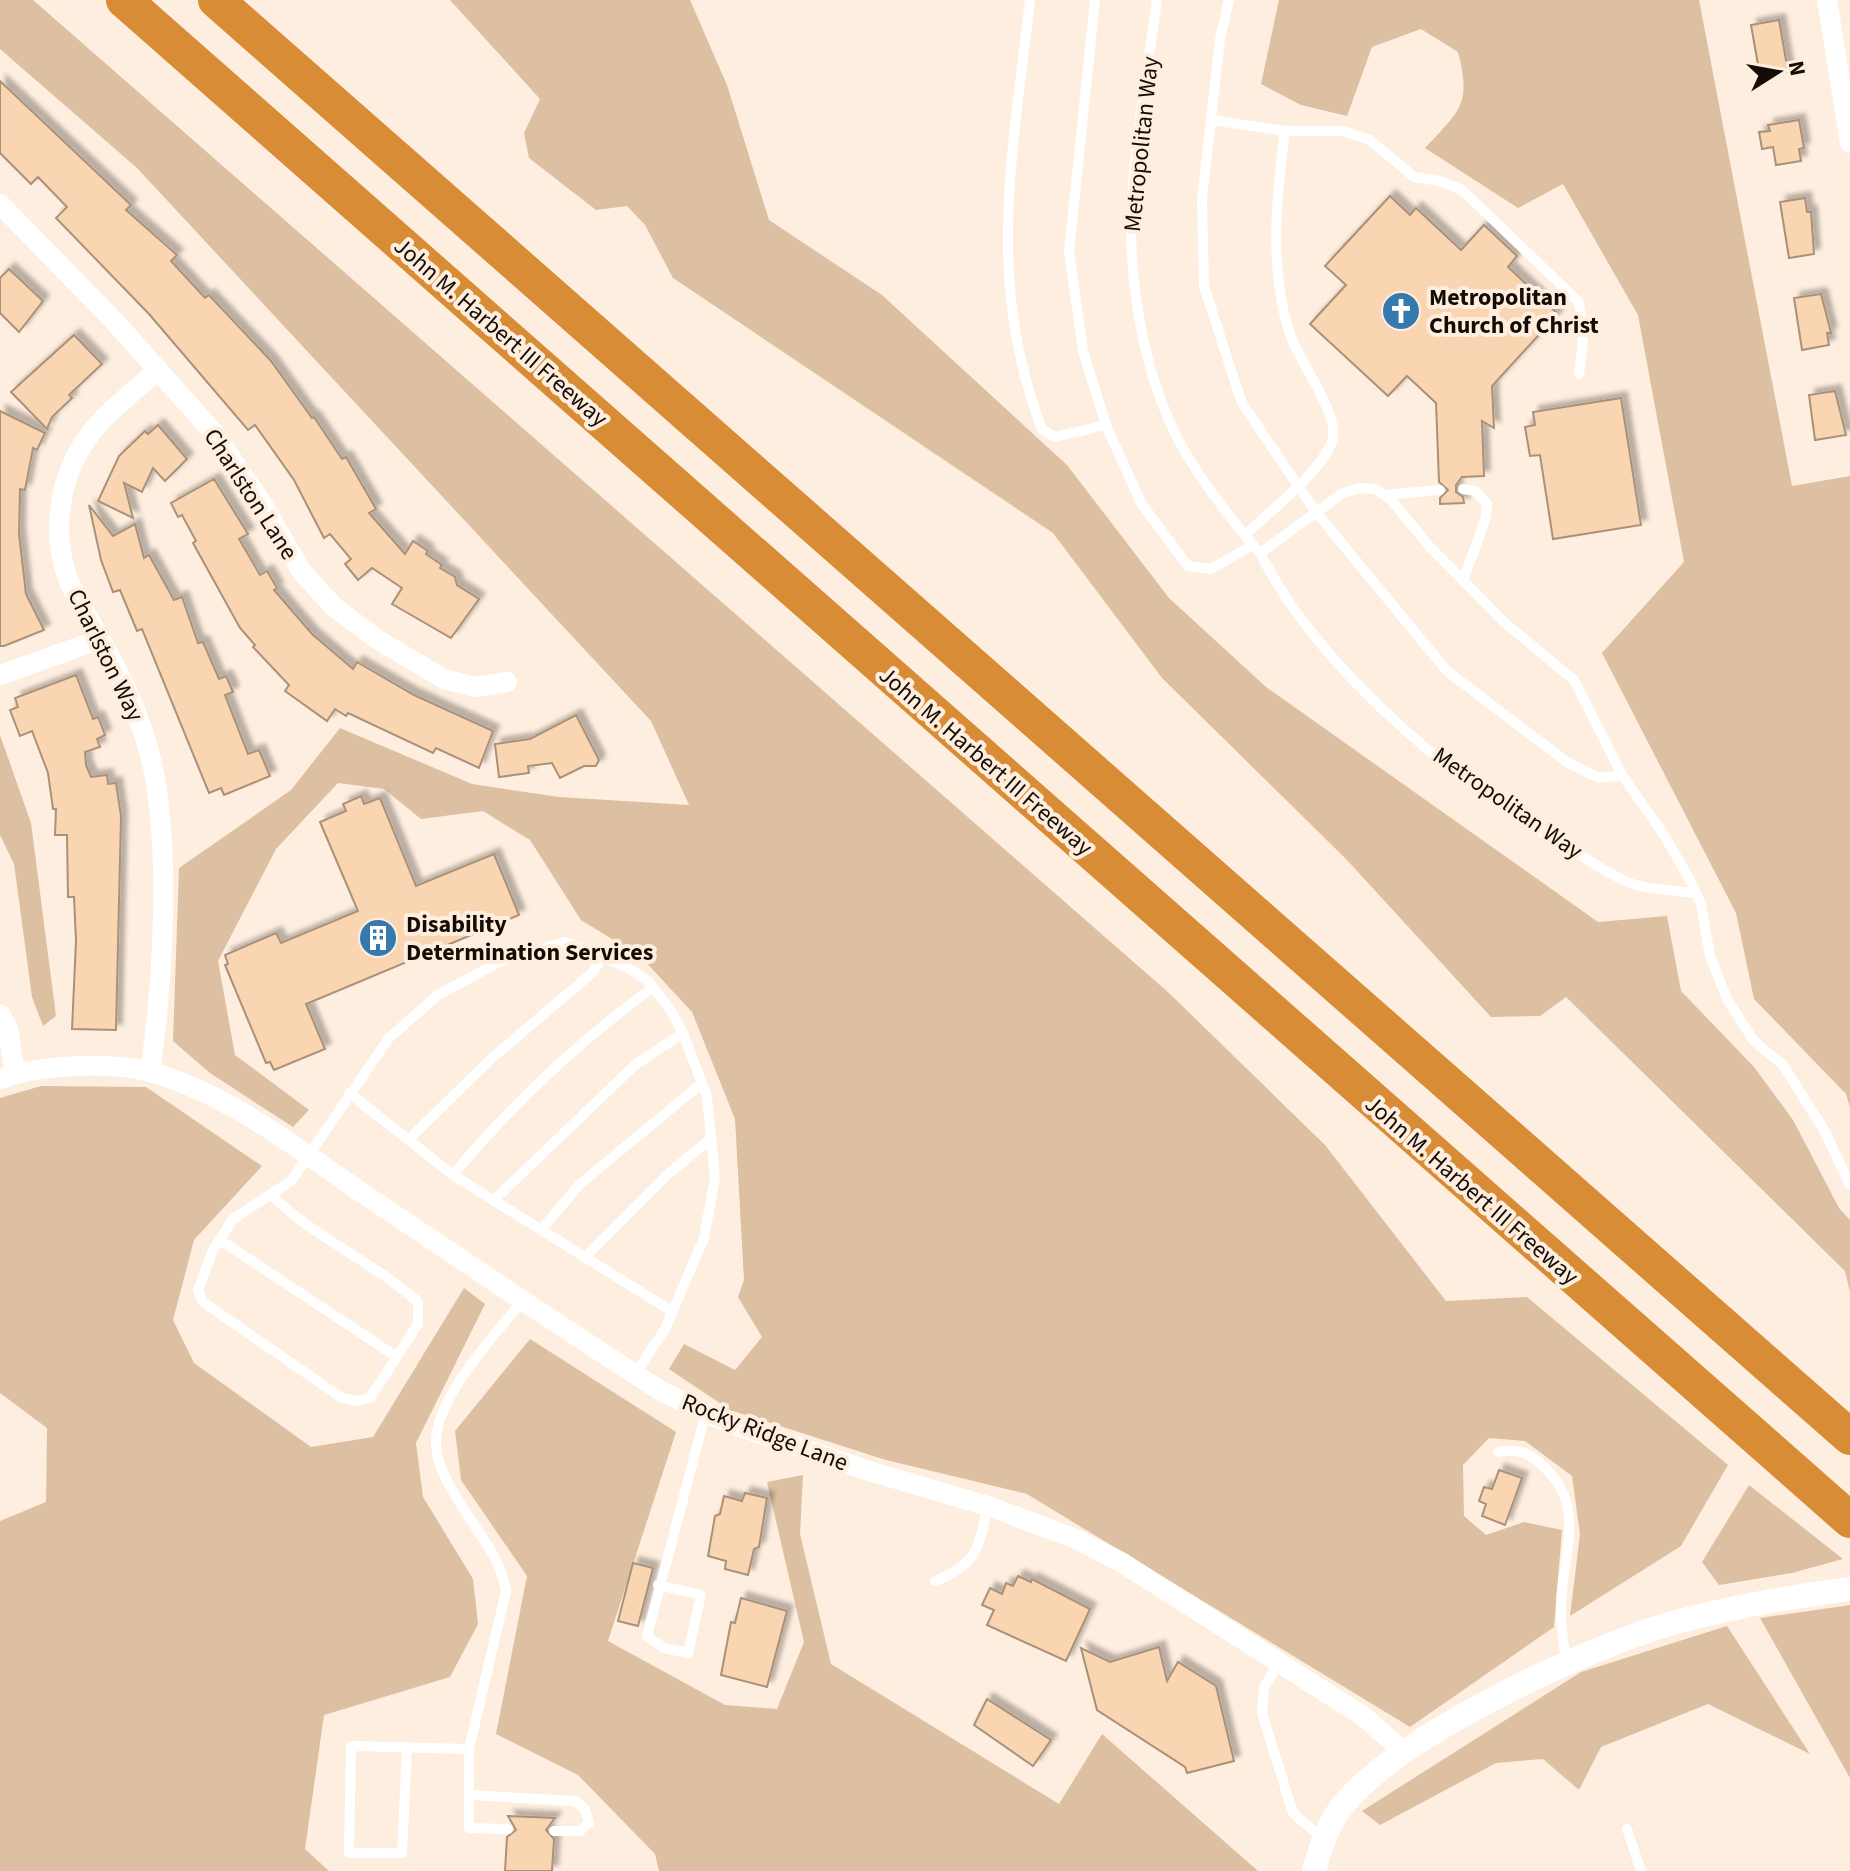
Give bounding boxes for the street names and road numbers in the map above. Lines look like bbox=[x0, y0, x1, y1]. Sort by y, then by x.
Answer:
street label: Metropolitan Way bbox=[1115, 55, 1168, 233]
street label: John M. Harbert III Freeway bbox=[386, 229, 615, 435]
street label: Charlston Lane bbox=[195, 422, 306, 567]
street label: Charlston Way bbox=[58, 583, 153, 727]
street label: John M. Harbert III Freeway bbox=[871, 658, 1100, 864]
street label: Metropolitan Way bbox=[1426, 739, 1590, 868]
street label: John M. Harbert III Freeway bbox=[1357, 1087, 1586, 1293]
street label: Rocky Ridge Lane bbox=[677, 1385, 853, 1480]

